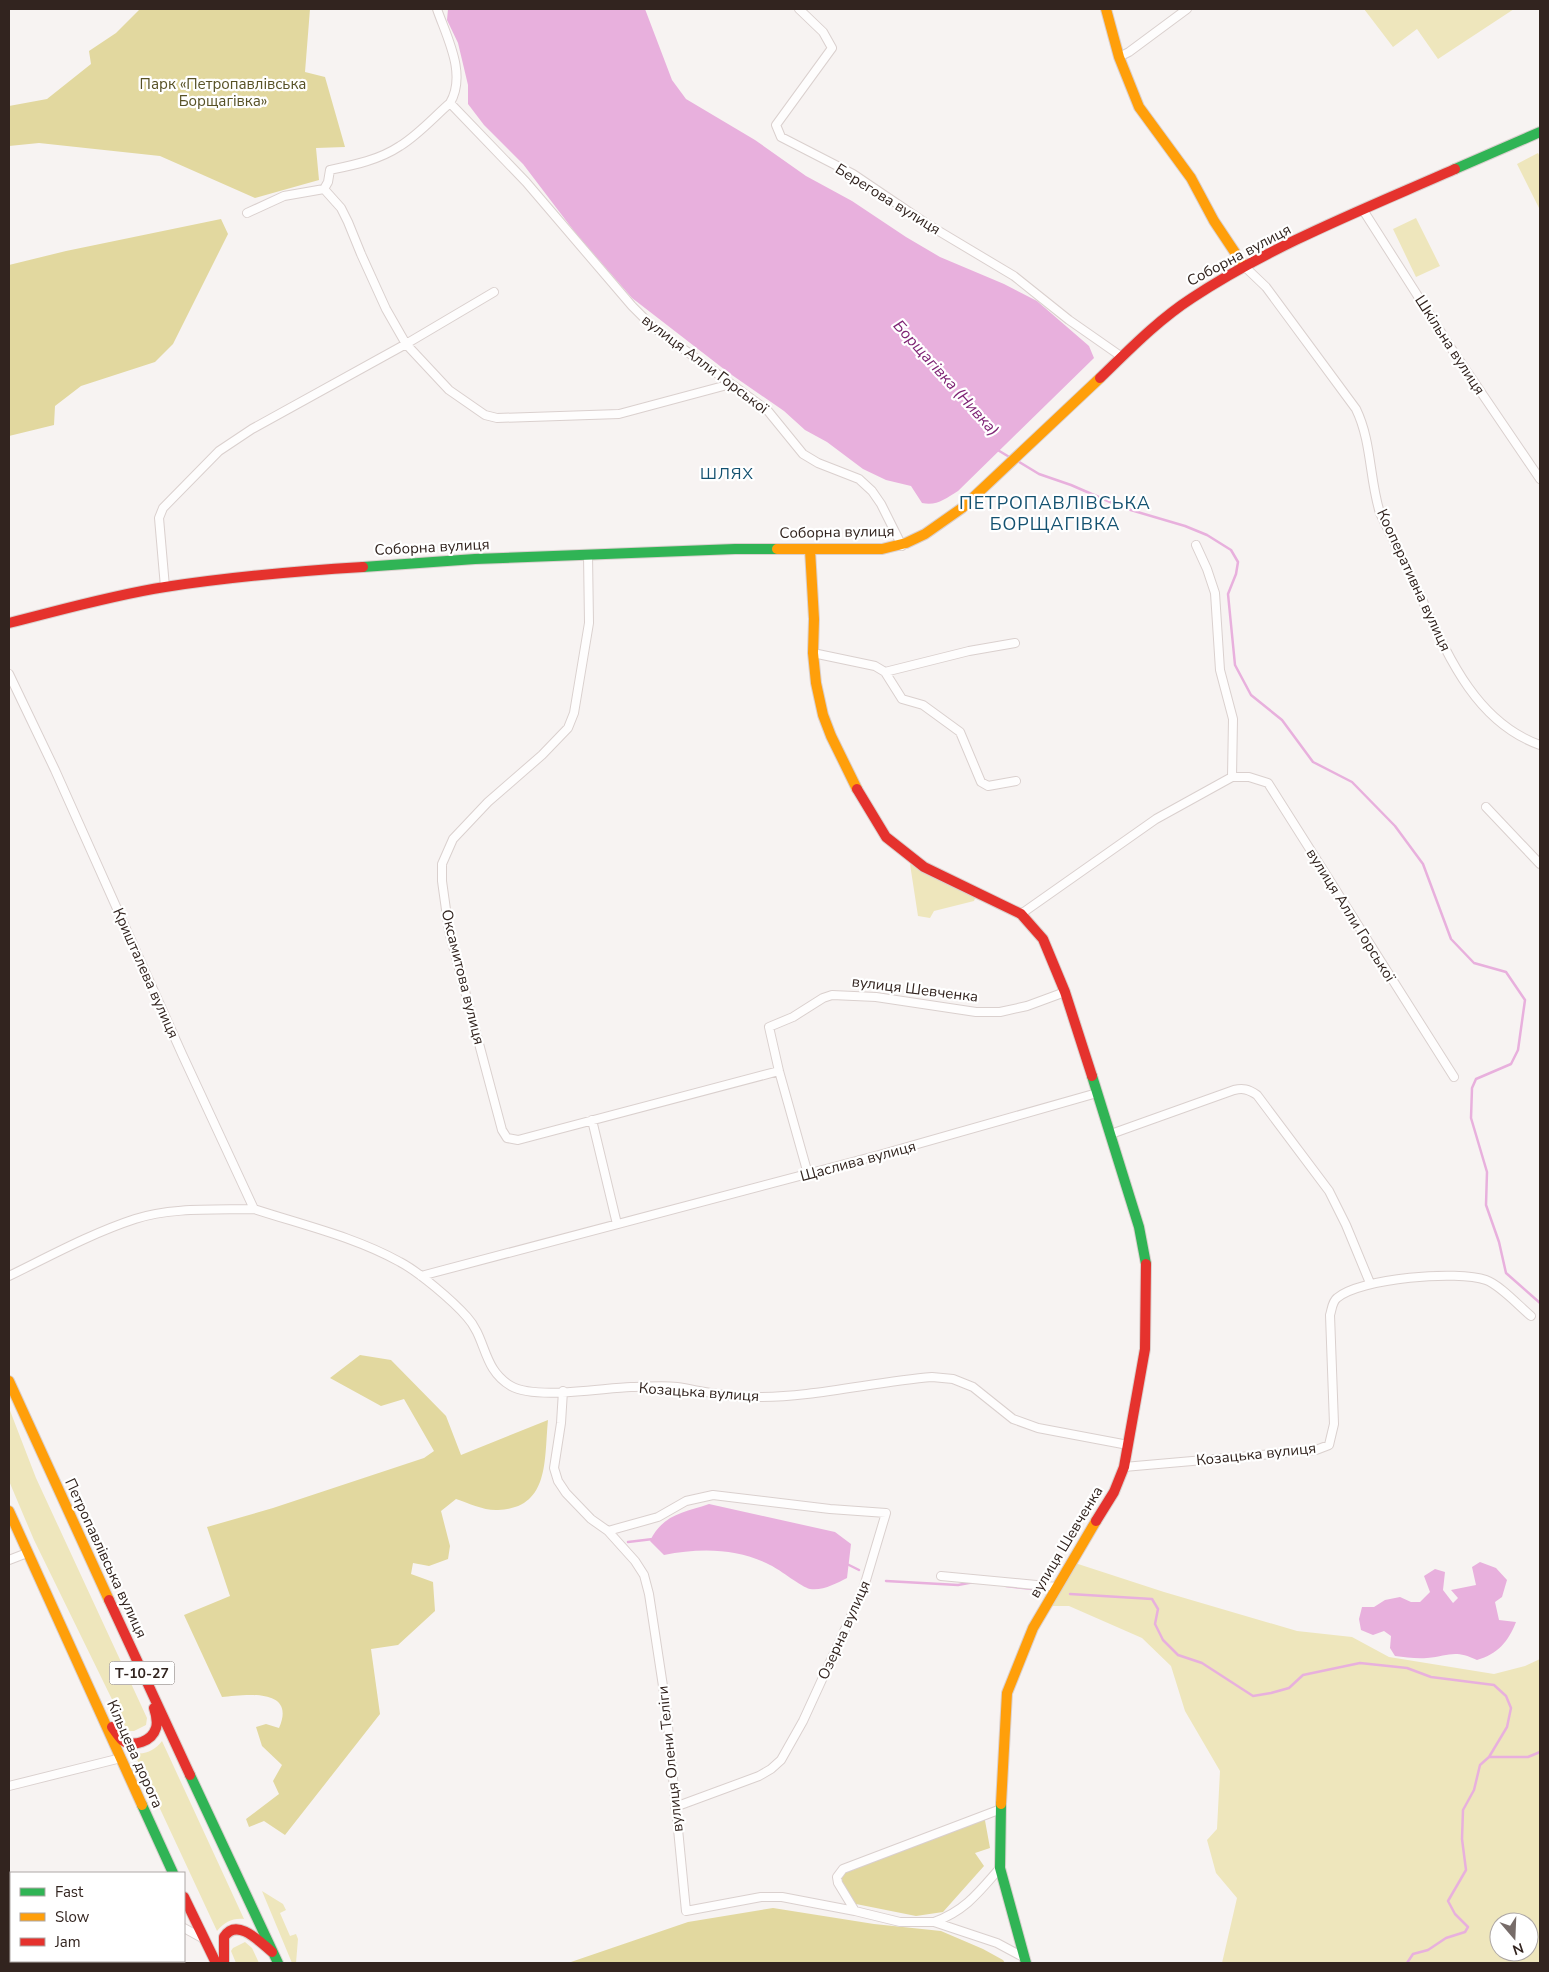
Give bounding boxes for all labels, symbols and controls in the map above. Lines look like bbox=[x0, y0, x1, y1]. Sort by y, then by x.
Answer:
park label: Парк «Петропавлівська Борщагівка» bbox=[140, 74, 306, 111]
street label: Берегова вулиця bbox=[832, 159, 944, 239]
street label: Соборна вулиця bbox=[1183, 219, 1295, 291]
street label: Шкільна вулиця bbox=[1410, 291, 1490, 399]
street label: вулиця Алли Горської bbox=[638, 310, 773, 418]
water label: Борщагівка (Нивка) bbox=[888, 315, 1004, 441]
district label: ШЛЯХ bbox=[700, 463, 754, 485]
district label: ПЕТРОПАВЛІВСЬКА БОРЩАГІВКА bbox=[959, 491, 1151, 536]
street label: Кооперативна вулиця bbox=[1372, 506, 1456, 654]
street label: Соборна вулиця bbox=[779, 521, 895, 543]
street label: Соборна вулиця bbox=[374, 534, 490, 560]
street label: вулиця Алли Горської bbox=[1302, 845, 1400, 986]
street label: Кришталева вулиця bbox=[108, 905, 184, 1041]
street label: Оксамитова вулиця bbox=[437, 907, 489, 1047]
street label: вулиця Шевченка bbox=[851, 971, 979, 1007]
street label: Щаслива вулиця bbox=[798, 1136, 918, 1186]
street label: Козацька вулиця bbox=[638, 1378, 760, 1406]
street label: Козацька вулиця bbox=[1195, 1438, 1317, 1470]
street label: Петропавлівська вулиця bbox=[60, 1475, 152, 1641]
street label: вулиця Шевченка bbox=[1025, 1482, 1107, 1602]
street label: Озерна вулиця bbox=[813, 1577, 875, 1683]
road number: Т-10-27 bbox=[110, 1662, 174, 1685]
street label: вулиця Олени Теліги bbox=[652, 1685, 688, 1833]
street label: Кільцева дорога bbox=[102, 1697, 168, 1811]
legend bbox=[10, 1872, 185, 1962]
text: Fast bbox=[55, 1882, 84, 1902]
text: Slow bbox=[55, 1907, 90, 1927]
north arrow bbox=[1489, 1912, 1539, 1962]
text: Jam bbox=[54, 1932, 81, 1952]
text: N bbox=[1510, 1938, 1526, 1960]

